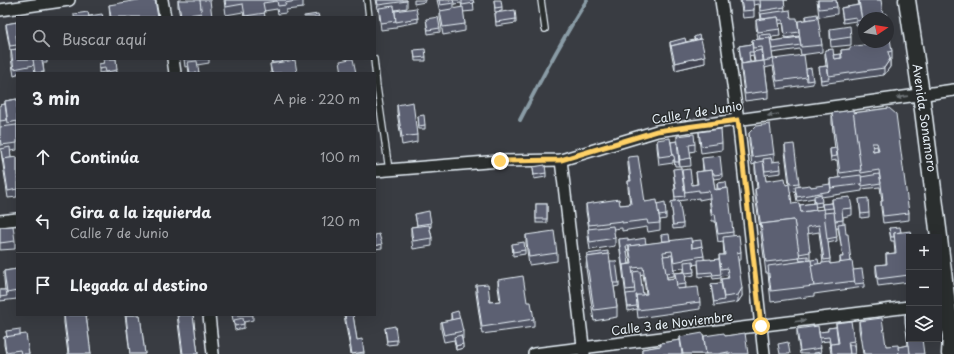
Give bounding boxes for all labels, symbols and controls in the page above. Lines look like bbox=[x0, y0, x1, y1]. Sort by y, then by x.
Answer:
north arrow bbox=[858, 12, 894, 48]
search box bbox=[16, 16, 376, 60]
icon: search bbox=[30, 27, 52, 49]
text: Buscar aquí bbox=[62, 27, 146, 50]
street label: Avenida Sonamoro bbox=[908, 63, 942, 173]
text: 3 min bbox=[32, 85, 80, 111]
text: A pie · 220 m bbox=[274, 89, 360, 108]
one-way arrow bbox=[895, 94, 908, 100]
street label: Calle 7 de Junio bbox=[650, 96, 744, 128]
one-way arrow bbox=[767, 112, 779, 118]
text: Continúa bbox=[70, 145, 139, 168]
icon: ahead bbox=[32, 146, 54, 168]
text: 100 m bbox=[320, 147, 360, 166]
route end bbox=[491, 152, 509, 170]
text: Gira a la izquierda bbox=[70, 200, 211, 223]
icon: left bbox=[32, 210, 54, 232]
text: 120 m bbox=[321, 211, 360, 230]
text: Calle 7 de Junio bbox=[70, 223, 169, 242]
map controls bbox=[906, 234, 942, 342]
button: + bbox=[906, 234, 942, 270]
button: − bbox=[906, 270, 942, 306]
text: Llegada al destino bbox=[70, 273, 208, 296]
icon: arrive bbox=[32, 274, 54, 296]
button: layers bbox=[906, 306, 942, 342]
street label: Calle 3 de Noviembre bbox=[610, 307, 734, 339]
route start bbox=[752, 317, 770, 335]
one-way arrow bbox=[794, 318, 806, 324]

